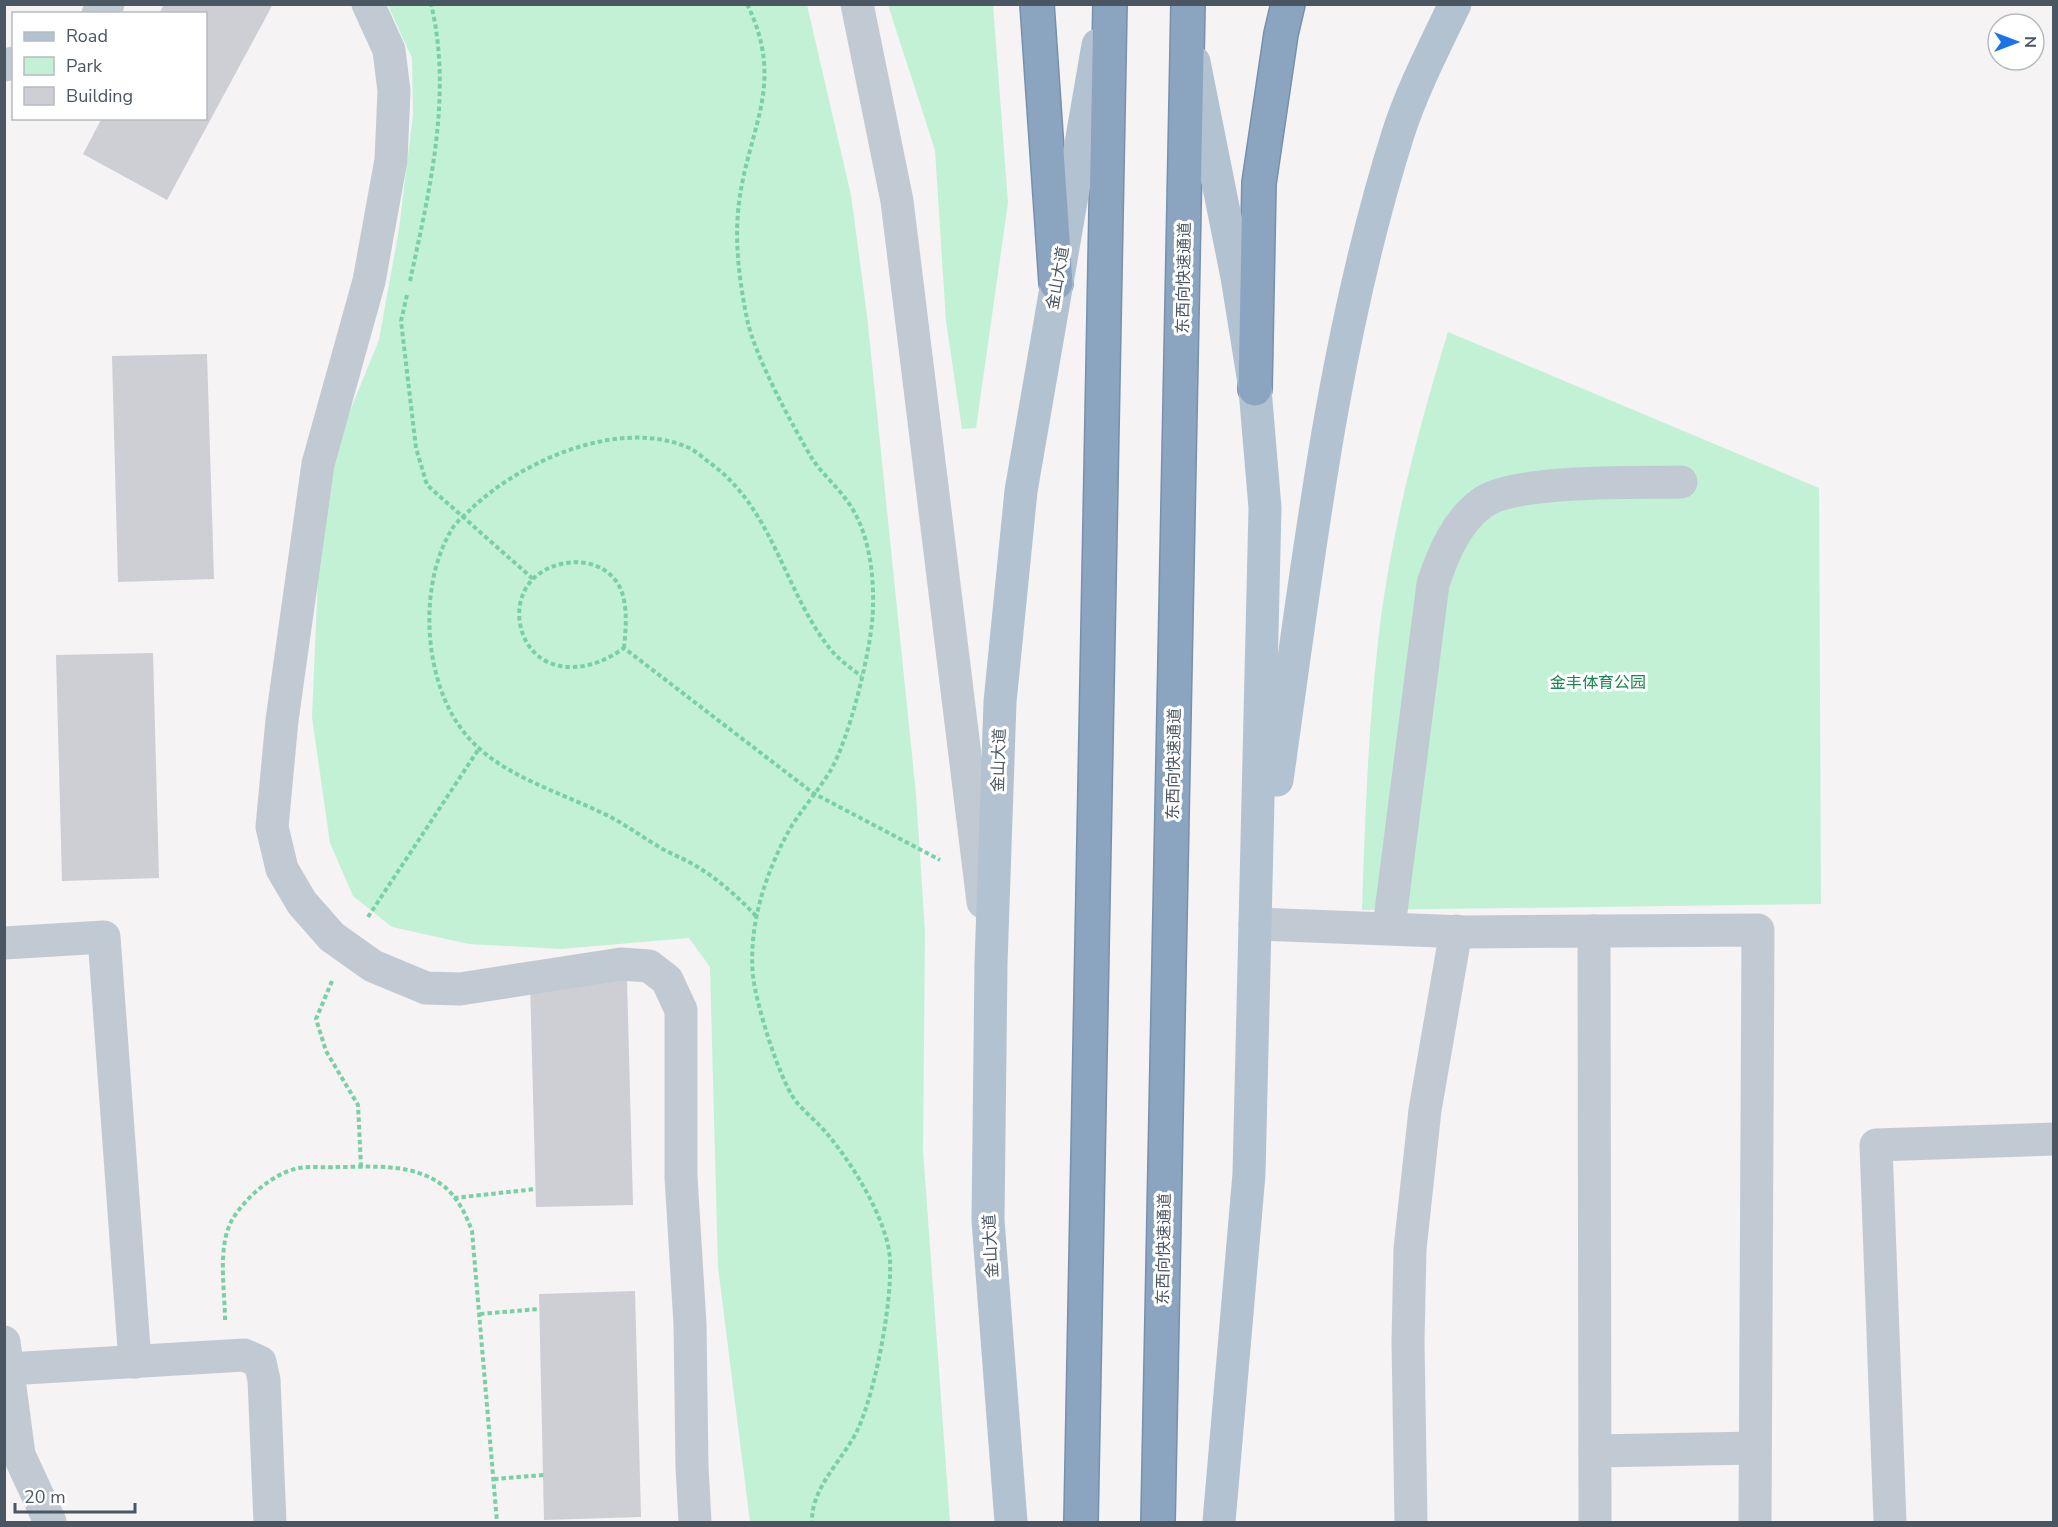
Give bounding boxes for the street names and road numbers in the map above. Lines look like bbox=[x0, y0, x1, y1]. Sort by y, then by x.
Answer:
street label: 东西向快速通道 bbox=[1172, 222, 1196, 334]
street label: 金山大道 bbox=[1042, 245, 1074, 312]
street label: 东西向快速通道 bbox=[1162, 708, 1186, 820]
street label: 金山大道 bbox=[987, 728, 1011, 792]
street label: 东西向快速通道 bbox=[1152, 1193, 1176, 1305]
street label: 金山大道 bbox=[978, 1213, 1004, 1278]

